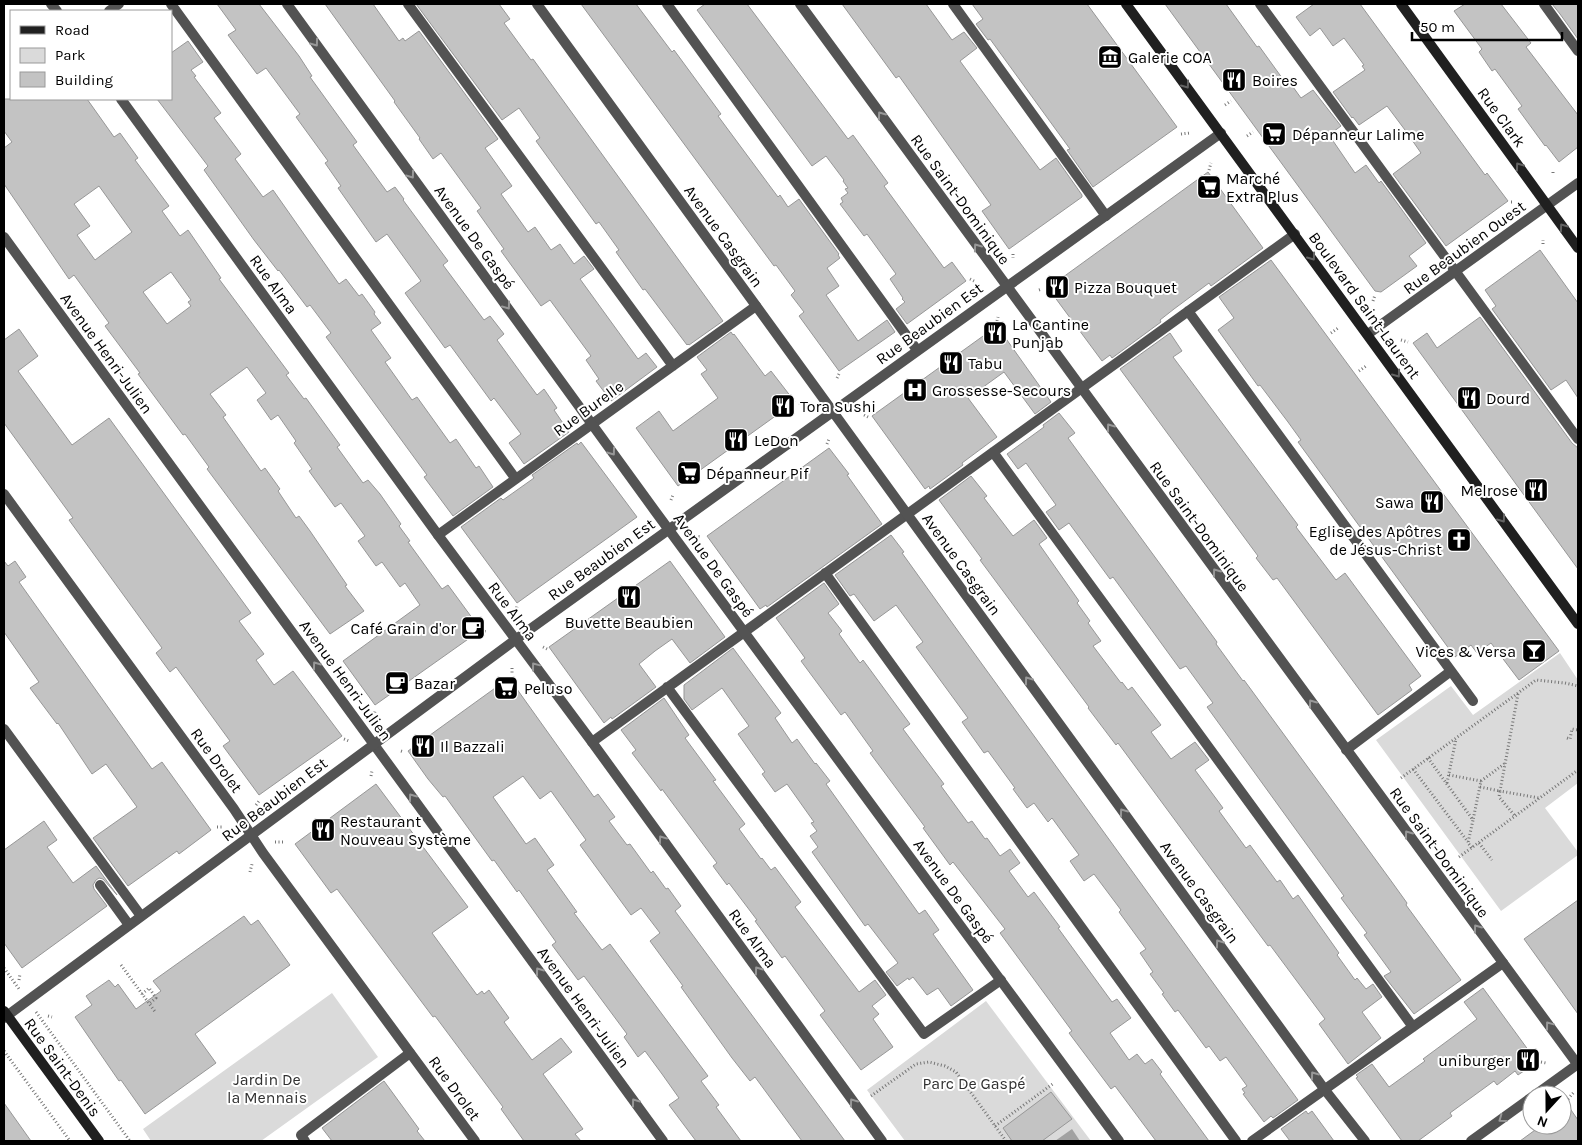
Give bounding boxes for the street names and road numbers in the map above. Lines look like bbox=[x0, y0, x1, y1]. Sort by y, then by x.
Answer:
street label: Rue Clark bbox=[1474, 84, 1530, 151]
street label: Rue Saint-Dominique bbox=[907, 130, 1014, 268]
street label: Avenue De Gaspé bbox=[430, 182, 519, 293]
street label: Avenue Casgrain bbox=[680, 182, 767, 291]
street label: Rue Beaubien Ouest bbox=[1399, 197, 1529, 298]
street label: Boulevard Saint-Laurent bbox=[1305, 228, 1424, 383]
street label: Rue Alma bbox=[246, 251, 302, 318]
street label: Rue Beaubien Est bbox=[872, 278, 986, 369]
street label: Avenue Henri-Julien bbox=[56, 289, 157, 417]
street label: Rue Burelle bbox=[549, 377, 627, 440]
street label: Rue Saint-Dominique bbox=[1146, 457, 1253, 595]
street label: Avenue De Gaspé bbox=[669, 510, 758, 621]
street label: Avenue Casgrain bbox=[918, 510, 1005, 619]
street label: Rue Beaubien Est bbox=[544, 514, 658, 605]
street label: Rue Alma bbox=[484, 578, 541, 645]
street label: Avenue Henri-Julien bbox=[295, 616, 396, 744]
street label: Rue Drolet bbox=[187, 724, 246, 796]
street label: Rue Beaubien Est bbox=[218, 753, 331, 845]
street label: Rue Saint-Dominique bbox=[1386, 783, 1493, 921]
street label: Avenue De Gaspé bbox=[909, 836, 998, 947]
street label: Avenue Casgrain bbox=[1156, 838, 1243, 947]
street label: Rue Alma bbox=[725, 905, 781, 972]
street label: Avenue Henri-Julien bbox=[533, 943, 634, 1071]
street label: Rue Saint-Denis bbox=[20, 1014, 105, 1120]
street label: Rue Drolet bbox=[425, 1052, 484, 1124]

